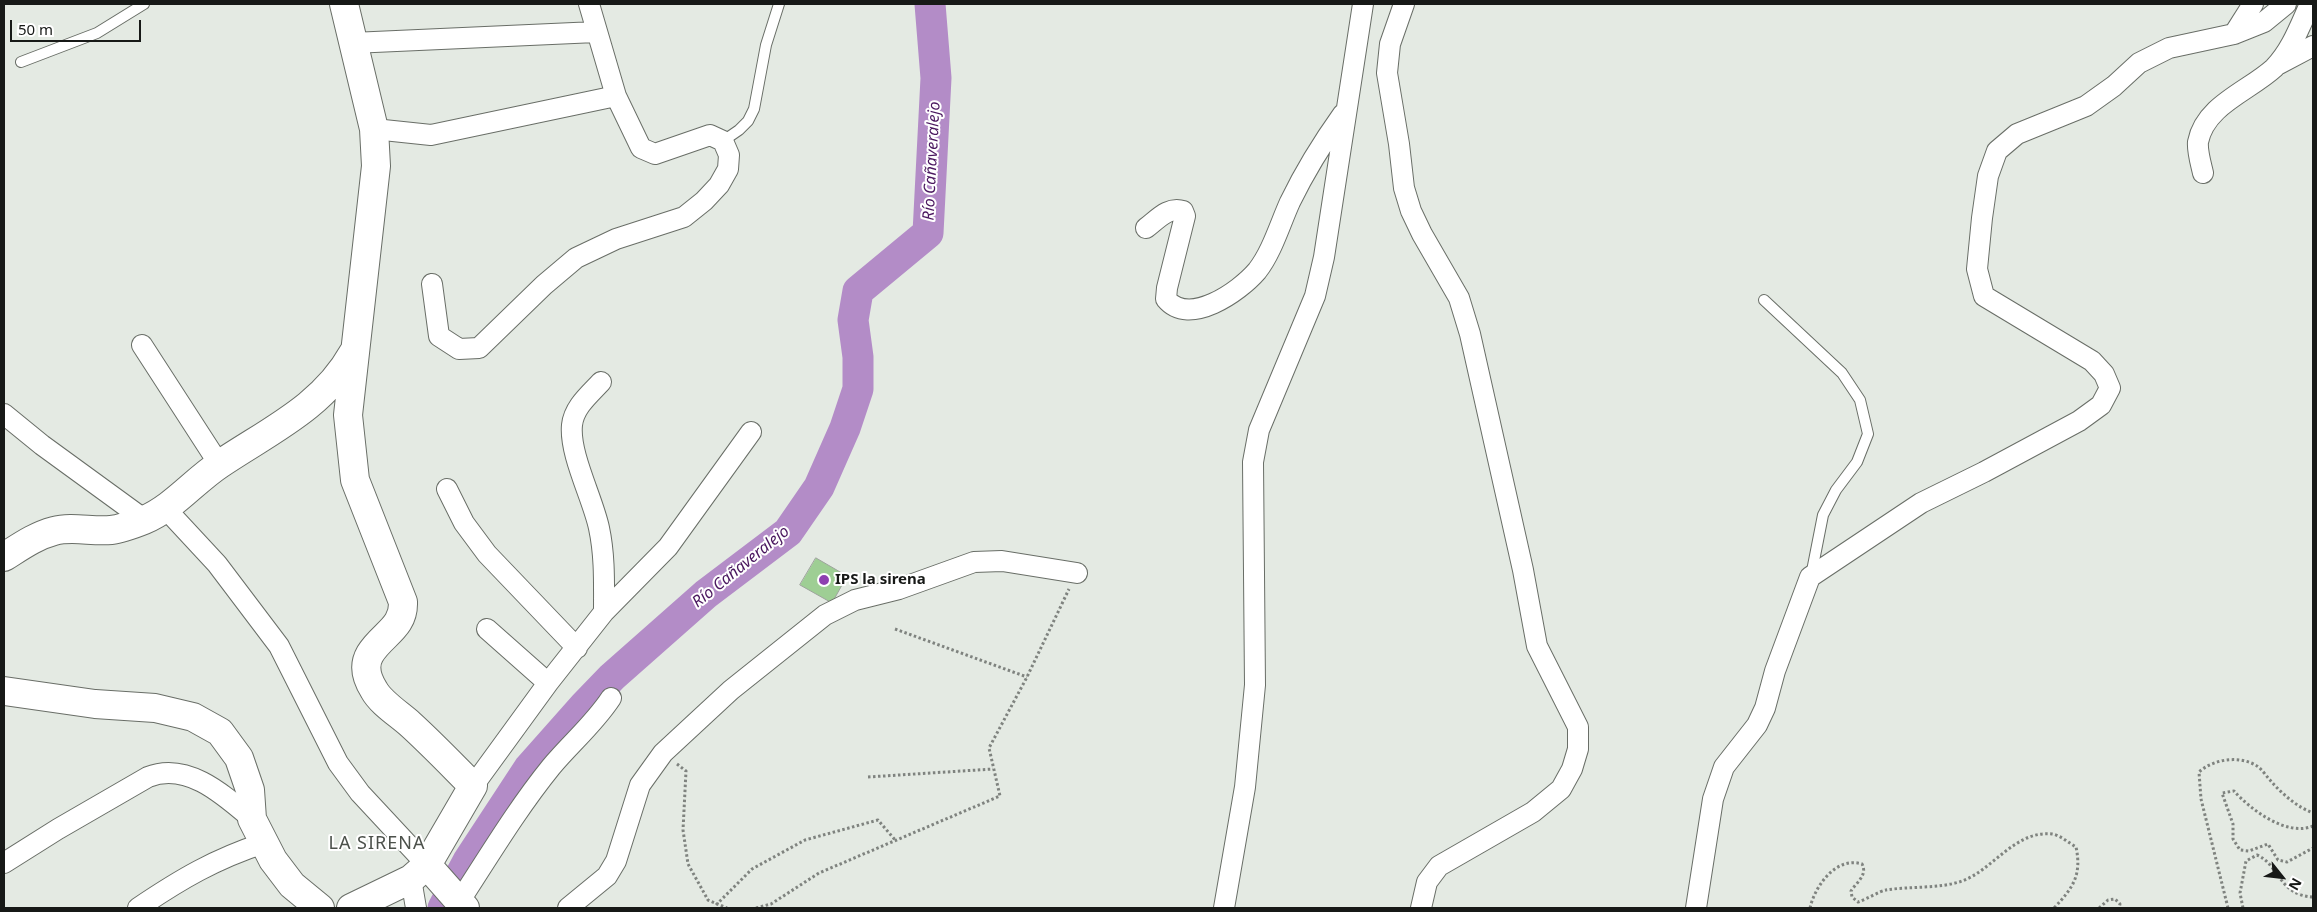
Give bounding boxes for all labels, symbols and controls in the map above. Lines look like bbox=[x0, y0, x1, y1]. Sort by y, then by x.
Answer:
scale bar bbox=[12, 10, 144, 42]
text: 50 m bbox=[18, 19, 53, 39]
water label: Río Cañaveralejo bbox=[919, 101, 945, 221]
water label: Río Cañaveralejo bbox=[689, 522, 793, 612]
place label: IPS la sirena bbox=[835, 571, 926, 589]
marker: IPS la sirena bbox=[817, 573, 831, 587]
district label: LA SIRENA bbox=[327, 833, 427, 855]
north arrow bbox=[2257, 852, 2307, 902]
text: N bbox=[2284, 875, 2307, 894]

